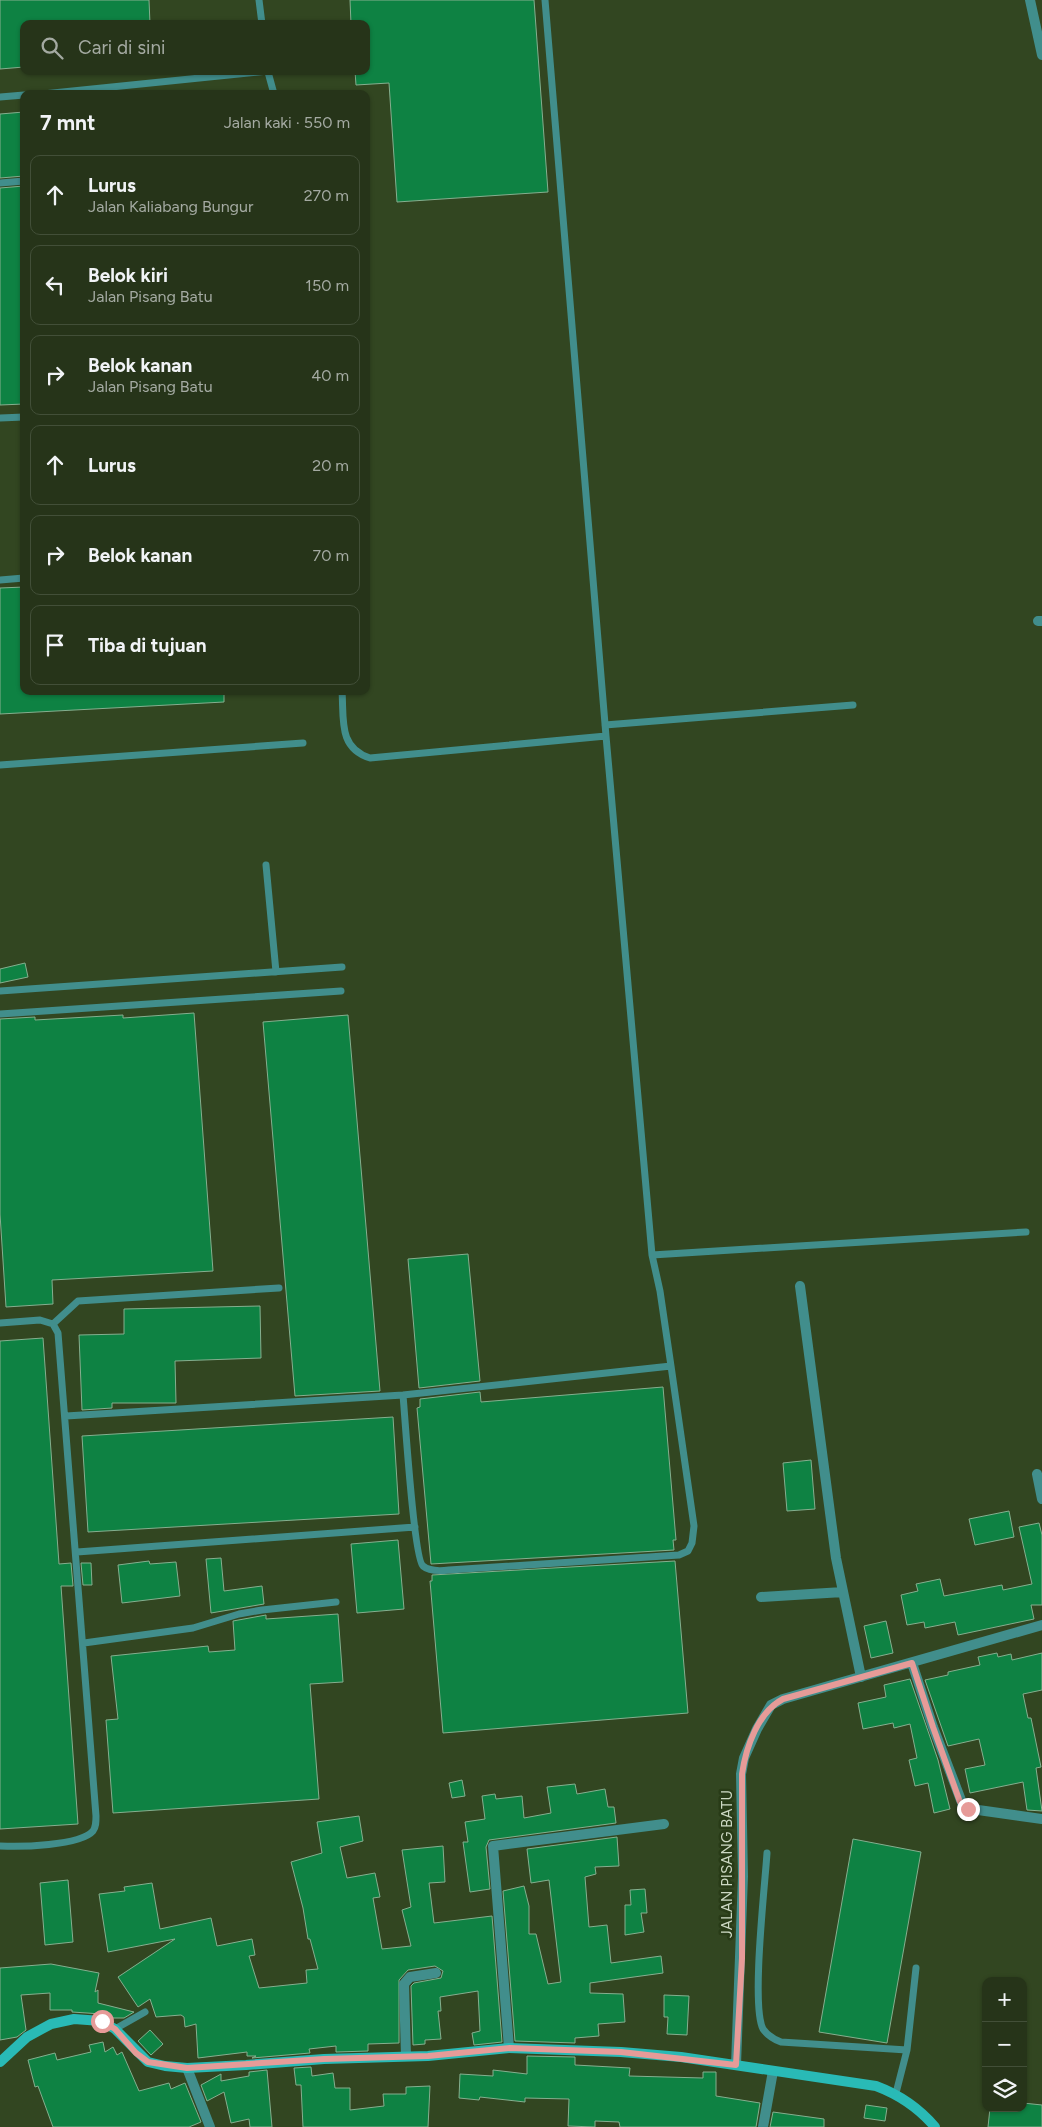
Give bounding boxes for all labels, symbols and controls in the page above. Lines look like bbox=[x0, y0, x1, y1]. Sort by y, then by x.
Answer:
search box bbox=[20, 20, 370, 75]
icon: search bbox=[38, 34, 66, 62]
text: Cari di sini bbox=[78, 36, 165, 59]
text: 7 mnt bbox=[40, 110, 95, 135]
text: Jalan kaki · 550 m bbox=[224, 113, 350, 132]
text: Lurus bbox=[88, 174, 136, 197]
icon: ahead bbox=[41, 181, 69, 209]
text: 270 m bbox=[304, 186, 349, 205]
text: Jalan Kaliabang Bungur bbox=[88, 197, 253, 216]
text: Belok kiri bbox=[88, 264, 168, 287]
icon: left bbox=[41, 271, 69, 299]
text: 150 m bbox=[305, 276, 349, 295]
text: Jalan Pisang Batu bbox=[88, 287, 213, 306]
text: Belok kanan bbox=[88, 354, 192, 377]
icon: right bbox=[41, 361, 69, 389]
text: 40 m bbox=[311, 366, 349, 385]
text: Jalan Pisang Batu bbox=[88, 377, 213, 396]
icon: ahead bbox=[41, 451, 69, 479]
text: Lurus bbox=[88, 454, 136, 477]
text: 20 m bbox=[312, 456, 349, 475]
icon: right bbox=[41, 541, 69, 569]
text: Belok kanan bbox=[88, 544, 192, 567]
text: 70 m bbox=[313, 546, 349, 565]
icon: arrive bbox=[41, 631, 69, 659]
text: Tiba di tujuan bbox=[88, 634, 207, 657]
street label: JALAN PISANG BATU bbox=[718, 1790, 736, 1938]
route end bbox=[957, 1798, 980, 1821]
map controls bbox=[982, 1977, 1027, 2112]
button: + bbox=[982, 1977, 1027, 2022]
route start bbox=[91, 2010, 114, 2033]
button: − bbox=[982, 2022, 1027, 2067]
button: layers bbox=[982, 2067, 1027, 2112]

